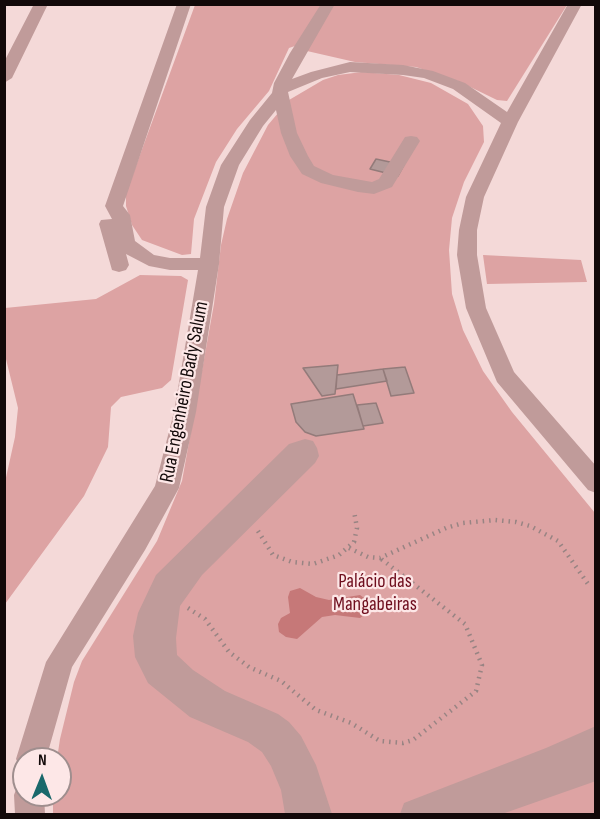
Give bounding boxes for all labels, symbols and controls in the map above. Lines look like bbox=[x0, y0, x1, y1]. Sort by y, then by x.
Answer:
street label: Rua Engenheiro Bady Salum bbox=[156, 299, 214, 485]
park label: Palácio das Mangabeiras bbox=[333, 570, 417, 617]
north arrow bbox=[12, 747, 72, 807]
text: N bbox=[38, 751, 47, 770]

